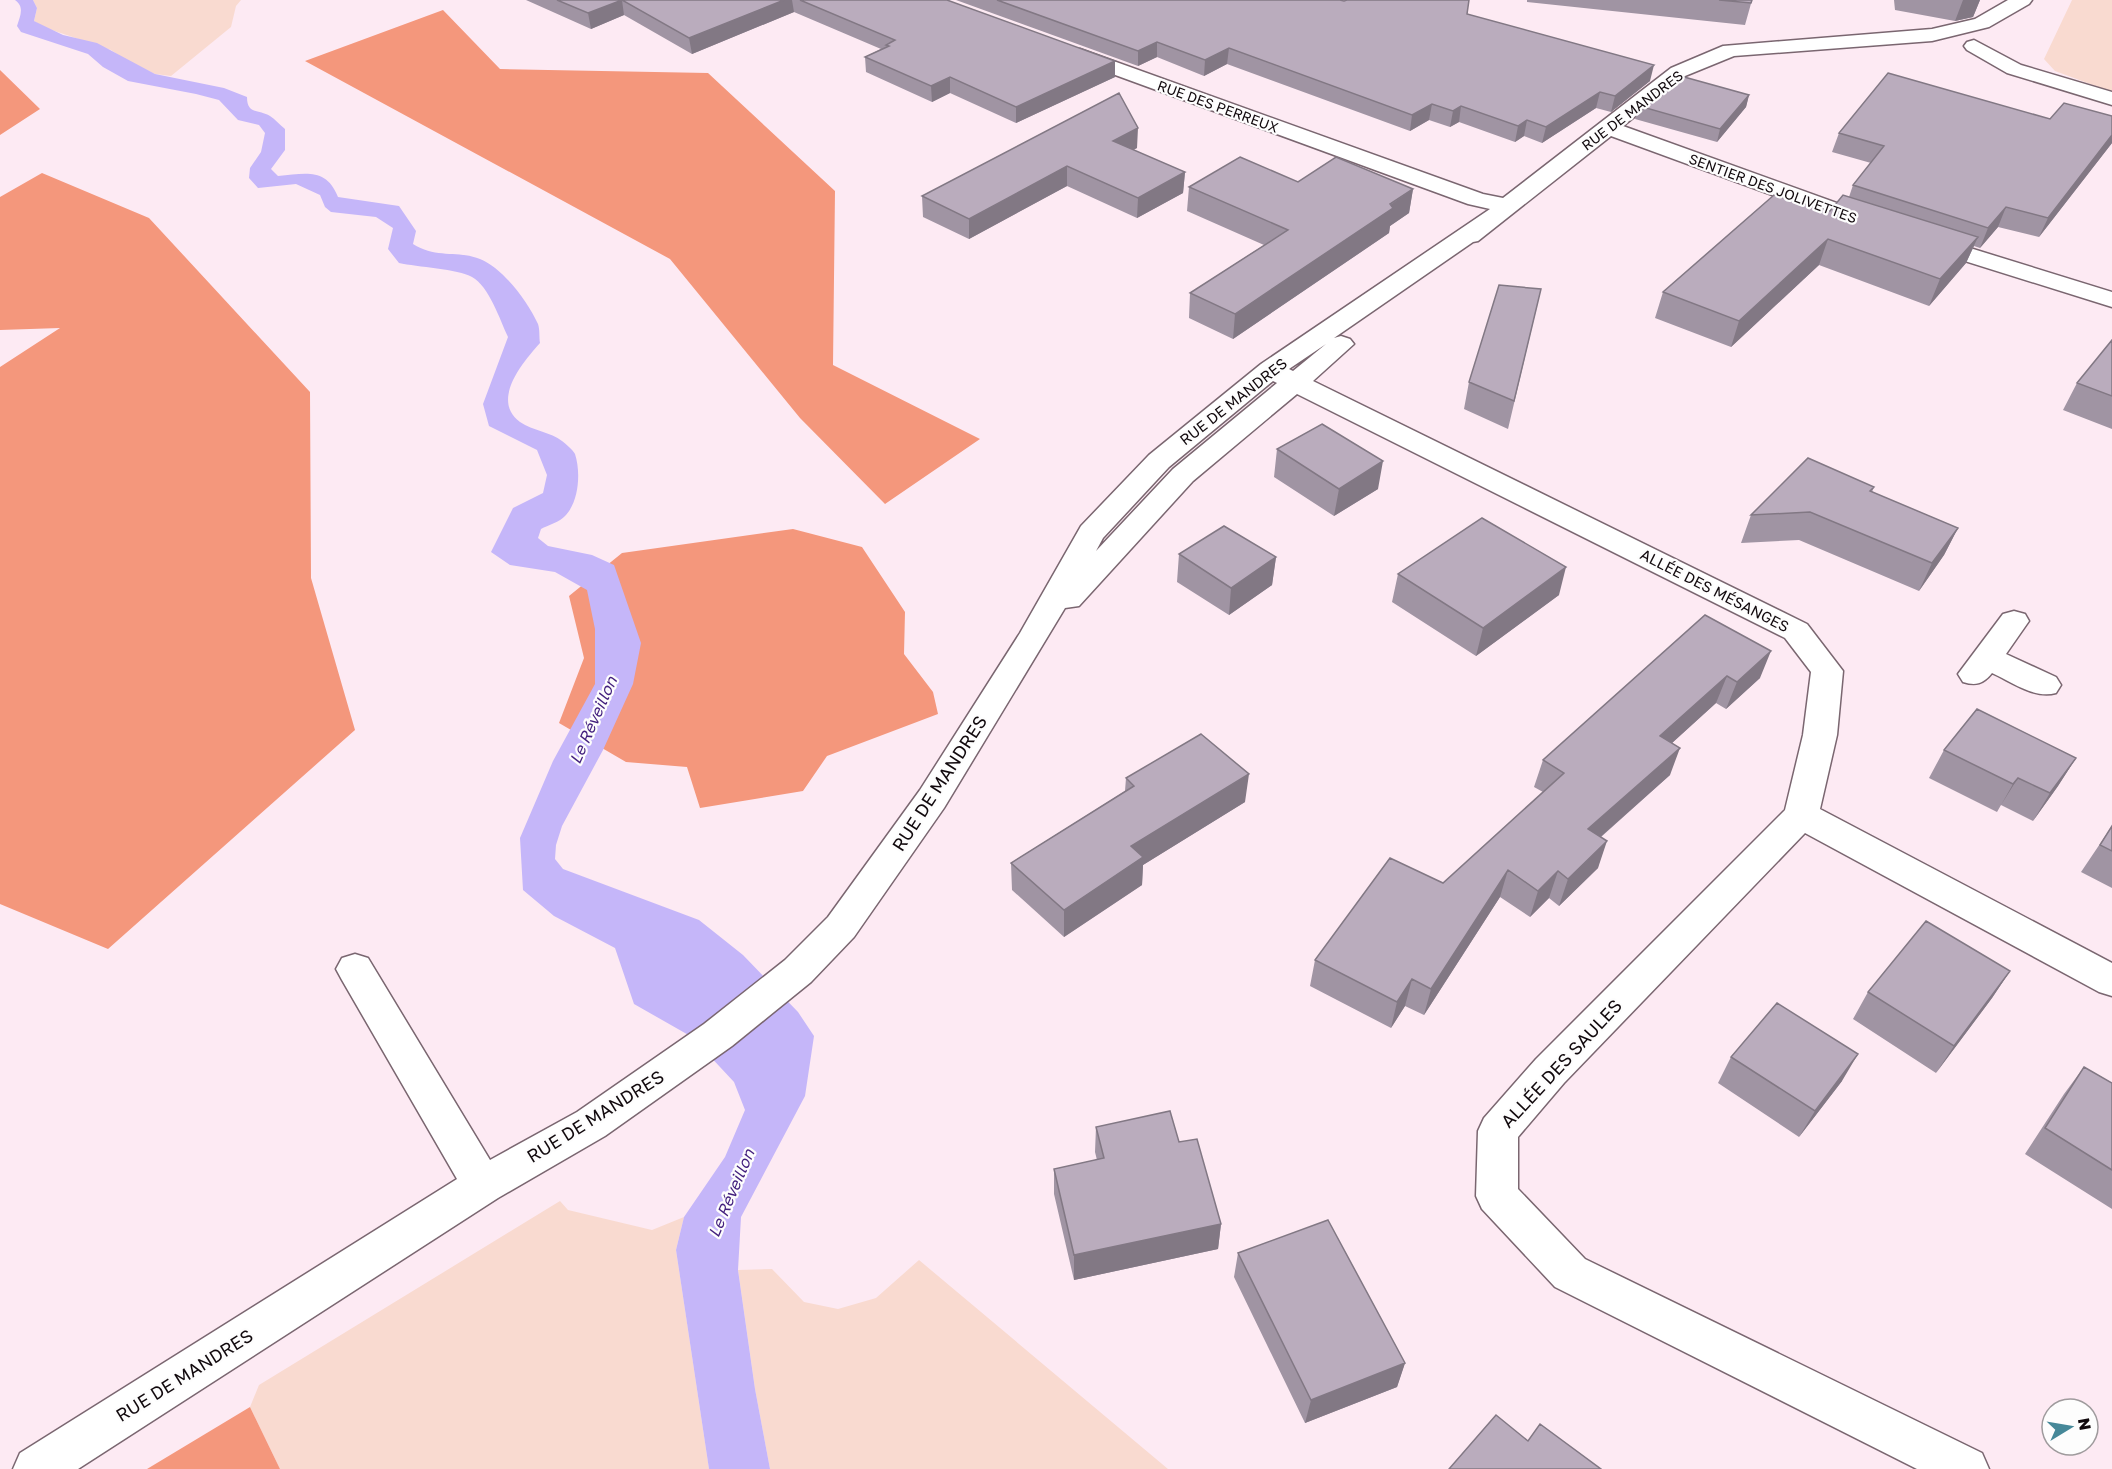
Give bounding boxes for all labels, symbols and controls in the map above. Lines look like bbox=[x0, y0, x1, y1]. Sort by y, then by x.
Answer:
street label: RUE DE MANDRES bbox=[1578, 66, 1686, 154]
street label: RUE DES PERREUX bbox=[1155, 76, 1281, 136]
street label: SENTIER DES JOLIVETTES bbox=[1687, 150, 1859, 226]
street label: RUE DE MANDRES bbox=[1176, 354, 1290, 448]
street label: ALLÉE DES MÉSANGES bbox=[1638, 545, 1792, 635]
water label: Le Réveillon bbox=[565, 672, 622, 767]
street label: RUE DE MANDRES bbox=[887, 711, 991, 855]
street label: ALLÉE DES SAULES bbox=[1496, 994, 1626, 1132]
street label: RUE DE MANDRES bbox=[522, 1065, 668, 1167]
water label: Le Réveillon bbox=[703, 1145, 759, 1240]
street label: RUE DE MANDRES bbox=[111, 1324, 257, 1426]
north arrow bbox=[2040, 1397, 2100, 1457]
text: N bbox=[2074, 1416, 2096, 1432]

